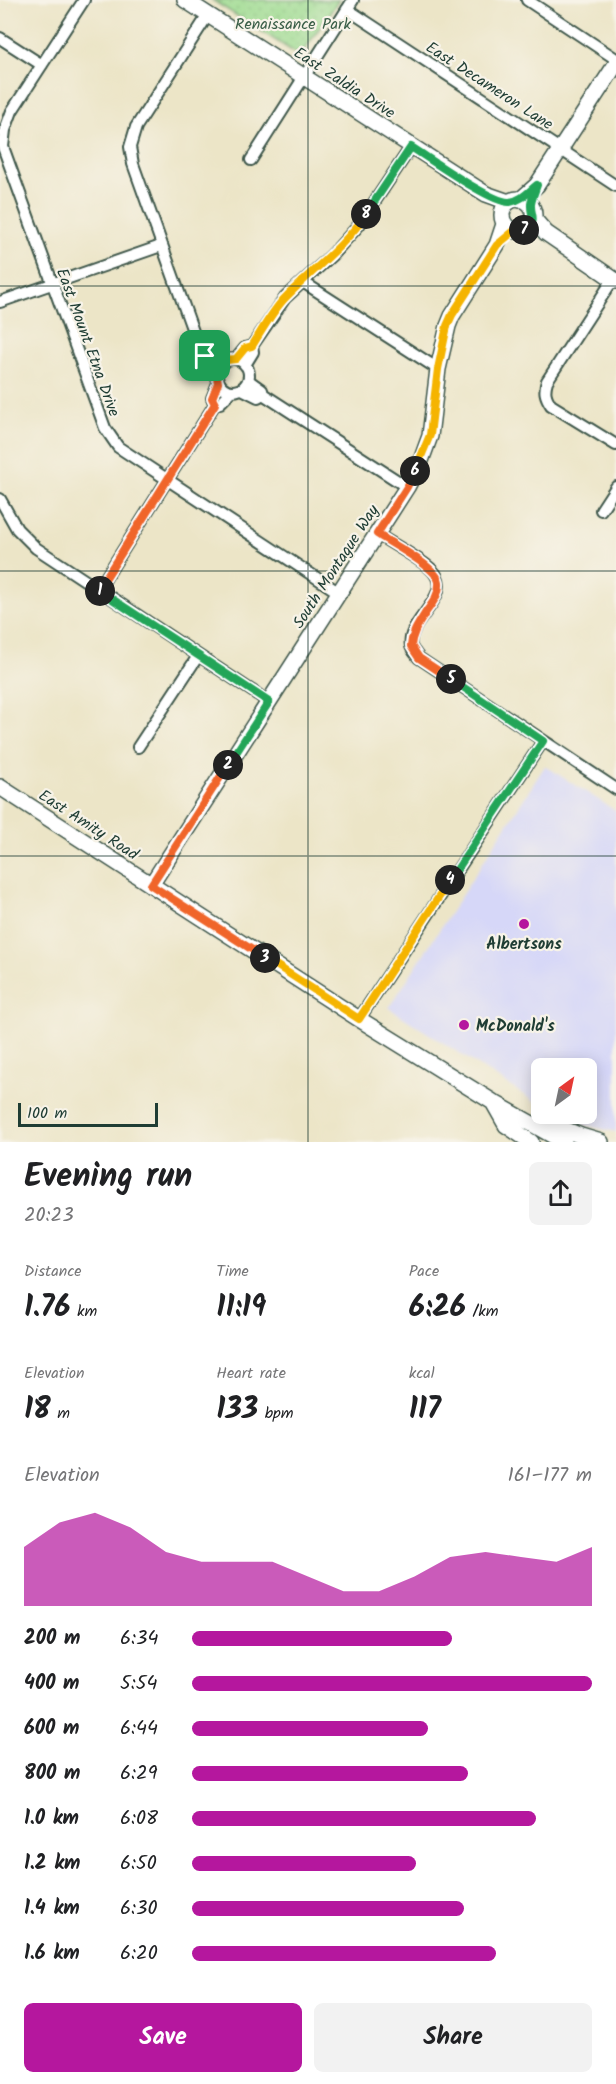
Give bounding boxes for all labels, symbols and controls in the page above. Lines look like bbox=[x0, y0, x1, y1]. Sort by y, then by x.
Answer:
park label: Renaissance Park bbox=[235, 12, 351, 37]
street label: East Decameron Lane bbox=[420, 36, 558, 137]
street label: East Zaldia Drive bbox=[288, 41, 400, 126]
pin: 8 bbox=[351, 199, 381, 229]
text: 8 bbox=[361, 201, 371, 226]
pin: 7 bbox=[509, 215, 539, 245]
text: 7 bbox=[520, 217, 528, 242]
street label: East Mount Etna Drive bbox=[49, 265, 126, 420]
pin bbox=[179, 330, 230, 381]
icon: arrive bbox=[188, 339, 221, 372]
pin: 6 bbox=[400, 456, 430, 486]
text: 6 bbox=[411, 458, 419, 483]
street label: South Montague Way bbox=[287, 500, 386, 634]
pin: 1 bbox=[85, 576, 115, 606]
text: 1 bbox=[98, 578, 102, 603]
pin: 5 bbox=[436, 664, 466, 694]
text: 5 bbox=[447, 666, 455, 691]
pin: 2 bbox=[213, 750, 243, 780]
text: 2 bbox=[223, 752, 233, 777]
street label: East Amity Road bbox=[33, 784, 144, 868]
pin: 4 bbox=[435, 865, 465, 895]
text: 4 bbox=[446, 867, 454, 892]
marker: Albertsons bbox=[517, 917, 531, 931]
place label: Albertsons bbox=[486, 932, 562, 957]
pin: 3 bbox=[250, 943, 280, 973]
text: 3 bbox=[261, 945, 269, 970]
place label: McDonald's bbox=[476, 1014, 555, 1039]
marker: McDonald's bbox=[457, 1018, 471, 1032]
north arrow bbox=[531, 1058, 597, 1124]
map controls bbox=[531, 1058, 597, 1124]
scale bar bbox=[18, 1100, 158, 1128]
text: 100 m bbox=[27, 1101, 67, 1126]
text: Evening run bbox=[24, 1151, 192, 1204]
button: share bbox=[529, 1162, 592, 1225]
text: 20:23 bbox=[24, 1200, 74, 1232]
text: Distance bbox=[24, 1259, 82, 1284]
text: Time bbox=[216, 1259, 249, 1284]
text: Pace bbox=[409, 1259, 439, 1284]
text: 1.76 bbox=[24, 1284, 71, 1332]
text: 11:19 bbox=[216, 1284, 266, 1332]
text: 6:26 bbox=[409, 1284, 466, 1332]
text: km bbox=[71, 1299, 97, 1324]
text: /km bbox=[466, 1299, 498, 1324]
text: Elevation bbox=[24, 1361, 85, 1386]
text: Heart rate bbox=[216, 1361, 286, 1386]
text: kcal bbox=[409, 1361, 435, 1386]
text: 18 bbox=[24, 1386, 51, 1434]
text: 133 bbox=[216, 1386, 258, 1434]
text: 117 bbox=[409, 1386, 441, 1434]
text: m bbox=[51, 1401, 70, 1426]
text: bpm bbox=[258, 1401, 293, 1426]
text: Elevation bbox=[24, 1460, 100, 1492]
text: 161–177 m bbox=[507, 1460, 592, 1492]
text: 200 m bbox=[24, 1623, 80, 1655]
text: 6:34 bbox=[120, 1623, 158, 1655]
text: 400 m bbox=[24, 1668, 80, 1700]
text: 5:54 bbox=[120, 1668, 157, 1700]
text: 600 m bbox=[24, 1713, 79, 1745]
text: 6:44 bbox=[120, 1713, 158, 1745]
text: 800 m bbox=[24, 1758, 80, 1790]
text: 6:29 bbox=[120, 1758, 157, 1790]
text: 1.0 km bbox=[24, 1803, 79, 1835]
text: 6:08 bbox=[120, 1803, 158, 1835]
text: 1.2 km bbox=[24, 1848, 80, 1880]
text: 6:50 bbox=[120, 1848, 157, 1880]
text: 1.4 km bbox=[24, 1893, 80, 1925]
text: 6:30 bbox=[120, 1893, 157, 1925]
text: 1.6 km bbox=[24, 1938, 80, 1970]
text: 6:20 bbox=[120, 1938, 158, 1970]
button: Save bbox=[24, 2003, 302, 2072]
button: Share bbox=[314, 2003, 592, 2072]

